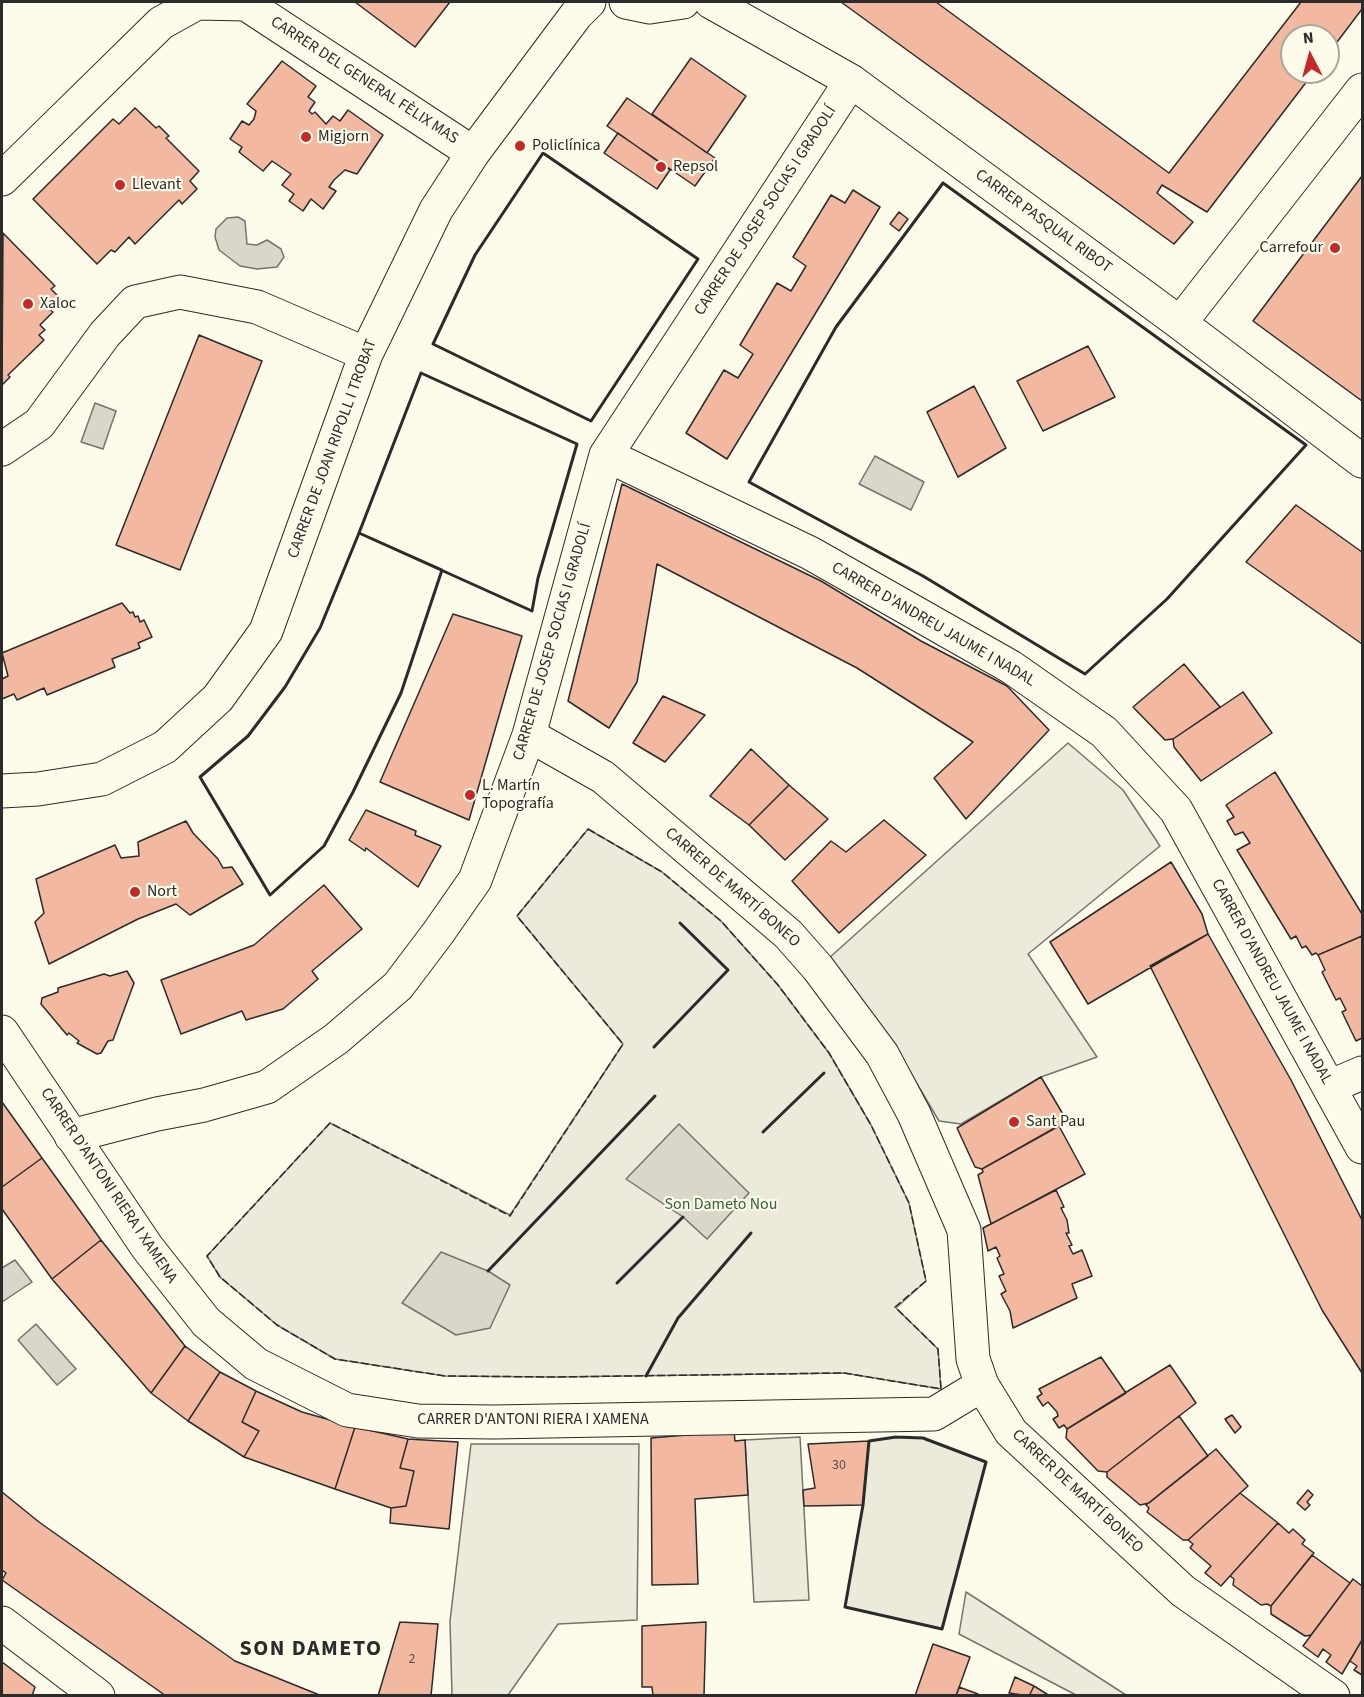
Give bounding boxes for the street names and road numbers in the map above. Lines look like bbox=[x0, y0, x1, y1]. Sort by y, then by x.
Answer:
street label: CARRER DEL GENERAL FÈLIX MAS bbox=[266, 13, 462, 149]
street label: CARRER DE JOSEP SOCIAS I GRADOLÍ bbox=[691, 103, 841, 319]
street label: CARRER PASQUAL RIBOT bbox=[971, 166, 1115, 278]
street label: CARRER DE JOAN RIPOLL I TROBAT bbox=[284, 337, 382, 561]
street label: CARRER DE JOSEP SOCIAS I GRADOLÍ bbox=[510, 521, 596, 763]
street label: CARRER D'ANDREU JAUME I NADAL bbox=[828, 559, 1038, 691]
street label: CARRER DE MARTÍ BONEO bbox=[660, 824, 804, 952]
street label: CARRER D'ANDREU JAUME I NADAL bbox=[1206, 876, 1336, 1088]
street label: CARRER D'ANTONI RIERA I XAMENA bbox=[35, 1085, 181, 1287]
street label: CARRER D'ANTONI RIERA I XAMENA bbox=[417, 1410, 649, 1430]
street label: CARRER DE MARTÍ BONEO bbox=[1007, 1426, 1147, 1558]

